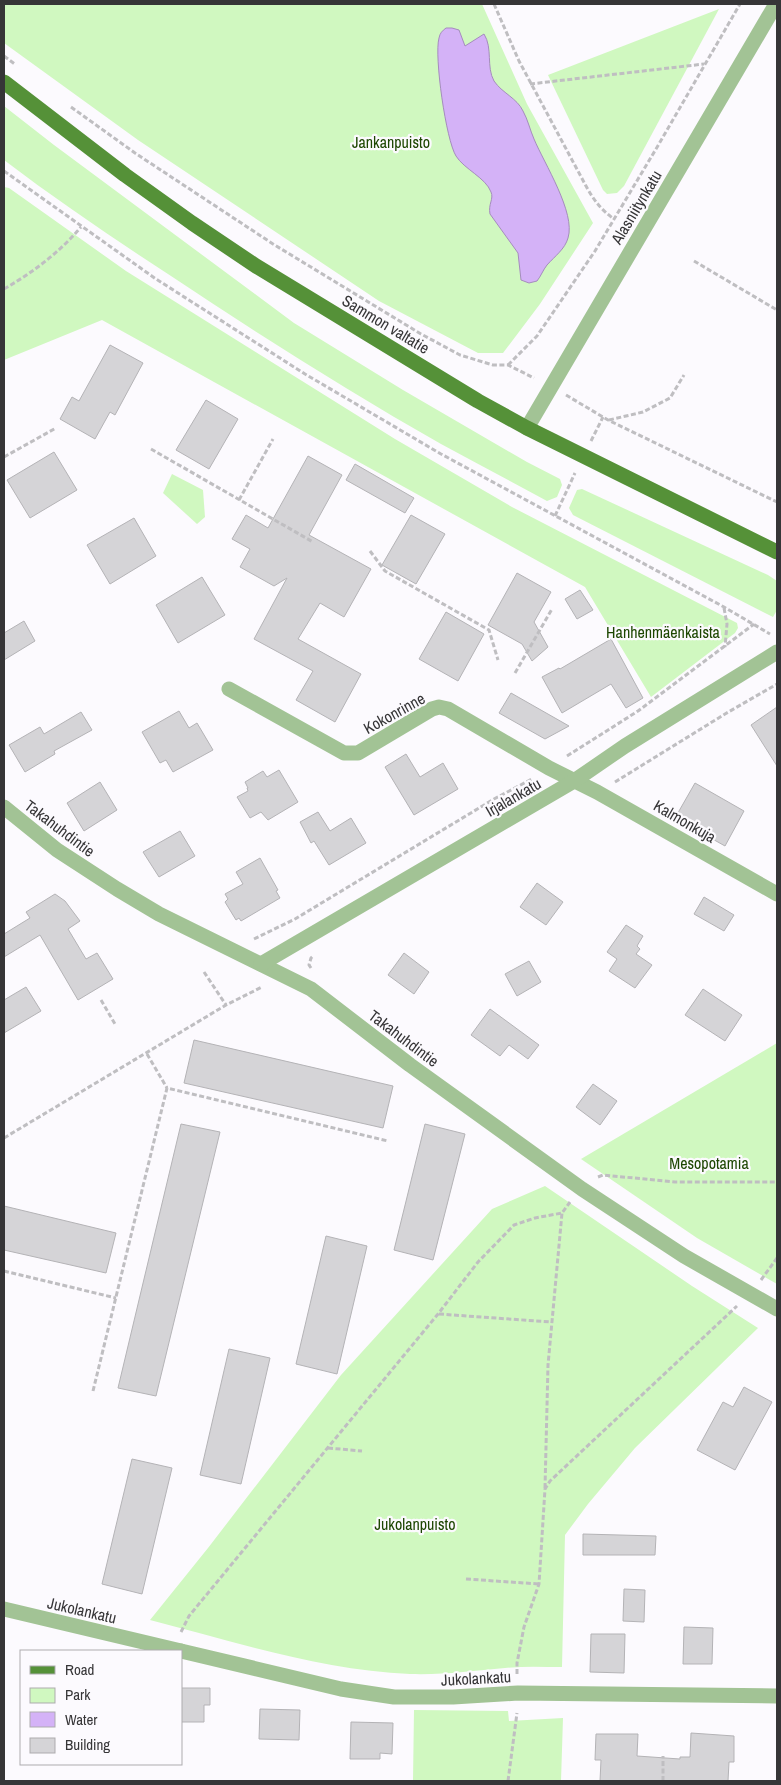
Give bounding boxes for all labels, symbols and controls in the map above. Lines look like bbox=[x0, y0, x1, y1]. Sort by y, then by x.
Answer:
park label: Jankanpuisto bbox=[352, 131, 430, 153]
street label: Alasniitynkatu bbox=[605, 166, 667, 249]
street label: Sammon valtatie bbox=[338, 289, 434, 359]
park label: Hanhenmäenkaista bbox=[606, 621, 721, 643]
street label: Kokonrinne bbox=[359, 687, 429, 739]
street label: Irjalankatu bbox=[481, 772, 545, 822]
street label: Takahuhdintie bbox=[20, 794, 100, 862]
street label: Kalmonkuja bbox=[650, 794, 721, 848]
street label: Takahuhdintie bbox=[364, 1004, 444, 1072]
park label: Mesopotamia bbox=[669, 1152, 749, 1174]
park label: Jukolanpuisto bbox=[375, 1513, 455, 1535]
street label: Jukolankatu bbox=[45, 1591, 119, 1629]
legend bbox=[20, 1650, 182, 1765]
text: Road bbox=[65, 1659, 94, 1680]
street label: Jukolankatu bbox=[440, 1665, 512, 1691]
text: Park bbox=[65, 1684, 91, 1705]
text: Water bbox=[65, 1709, 97, 1730]
text: Building bbox=[65, 1734, 110, 1755]

